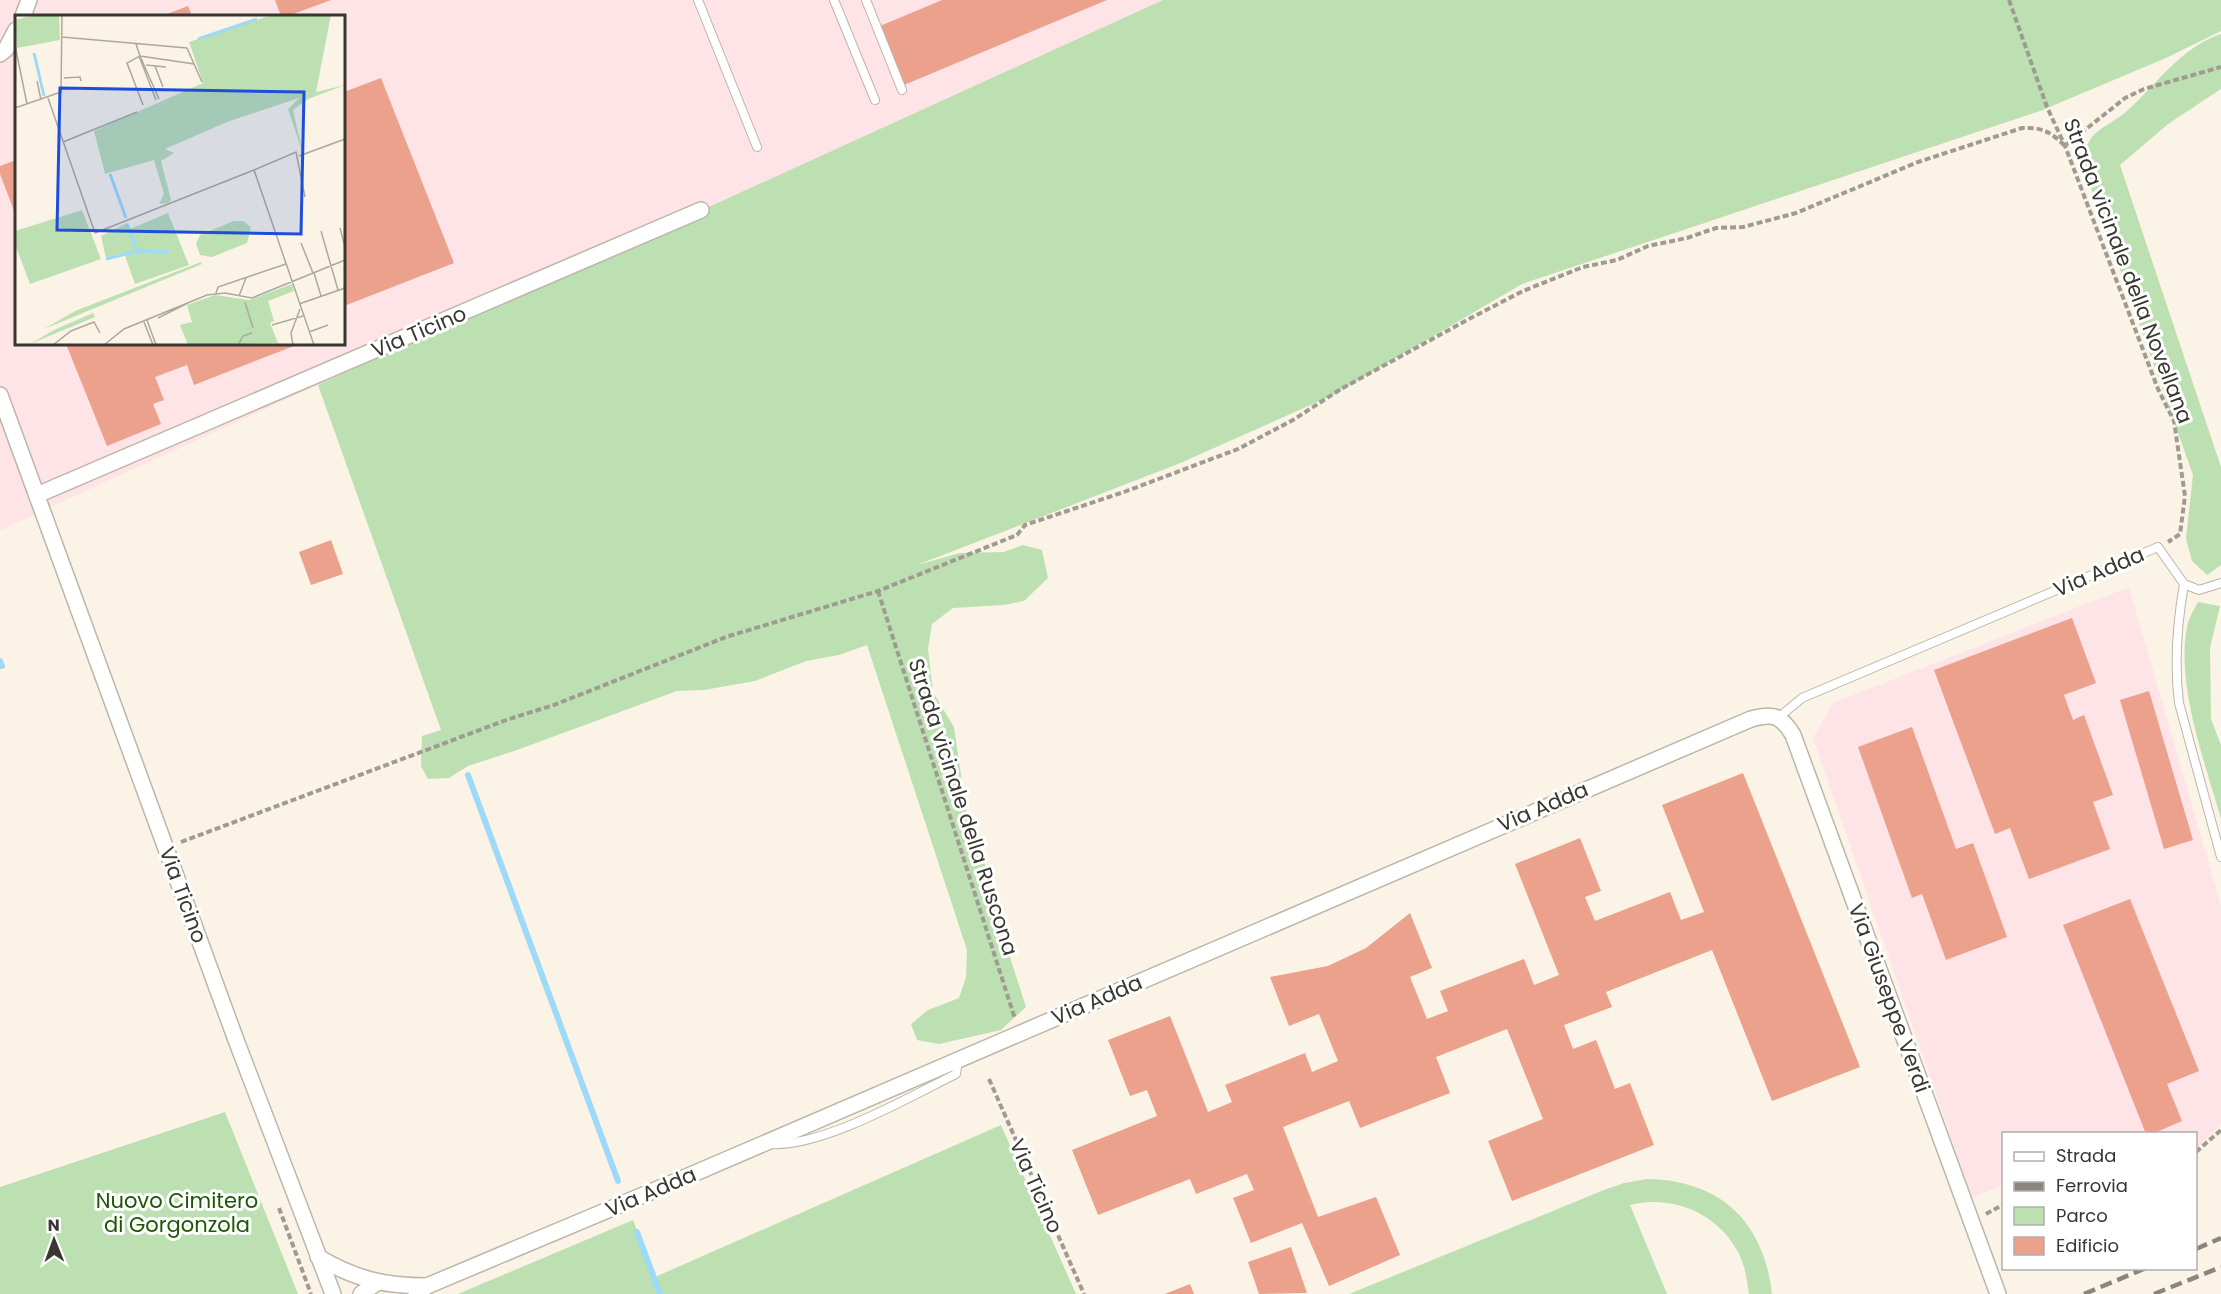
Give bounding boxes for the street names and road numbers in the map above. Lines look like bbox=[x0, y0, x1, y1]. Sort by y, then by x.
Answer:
street label: Strada vicinale della Novellana bbox=[2057, 114, 2200, 428]
street label: Via Ticino bbox=[367, 299, 471, 365]
street label: Via Adda bbox=[2049, 539, 2149, 604]
street label: Strada vicinale della Ruscona bbox=[902, 655, 1025, 959]
street label: Via Adda bbox=[1493, 774, 1593, 839]
street label: Via Ticino bbox=[153, 843, 214, 947]
street label: Via Giuseppe Verdi bbox=[1842, 899, 1937, 1097]
street label: Via Adda bbox=[1047, 967, 1147, 1032]
street label: Via Ticino bbox=[1003, 1134, 1070, 1238]
street label: Via Adda bbox=[601, 1159, 701, 1224]

